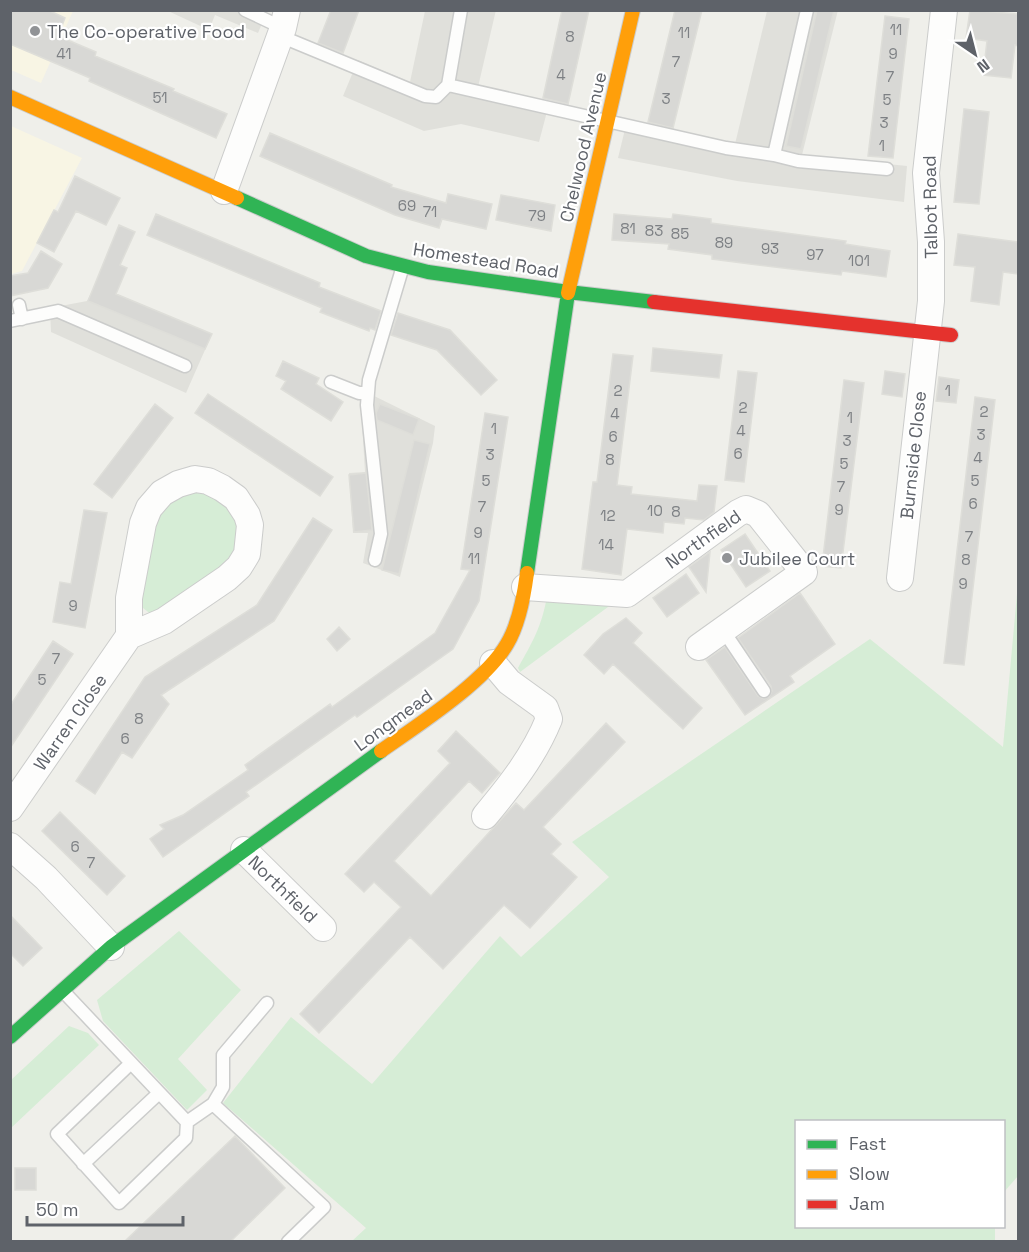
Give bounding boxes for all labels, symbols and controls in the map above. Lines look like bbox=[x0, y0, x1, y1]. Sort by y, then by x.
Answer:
place label: The Co-operative Food bbox=[47, 20, 245, 43]
house number: 11 bbox=[890, 20, 902, 39]
house number: 11 bbox=[678, 23, 690, 42]
marker: The Co-operative Food bbox=[28, 24, 42, 38]
north arrow bbox=[945, 24, 1005, 84]
house number: 8 bbox=[565, 27, 575, 46]
house number: 41 bbox=[56, 44, 72, 63]
house number: 9 bbox=[888, 44, 898, 63]
house number: 7 bbox=[672, 52, 680, 71]
text: N bbox=[973, 54, 994, 78]
house number: 4 bbox=[556, 65, 566, 84]
house number: 7 bbox=[886, 67, 894, 86]
street label: Chelwood Avenue bbox=[555, 70, 611, 224]
house number: 51 bbox=[152, 88, 168, 107]
house number: 3 bbox=[661, 89, 671, 108]
house number: 5 bbox=[883, 90, 892, 109]
house number: 3 bbox=[879, 113, 889, 132]
house number: 1 bbox=[879, 136, 885, 155]
street label: Talbot Road bbox=[918, 155, 942, 259]
house number: 69 bbox=[398, 196, 416, 215]
house number: 71 bbox=[423, 202, 437, 221]
house number: 79 bbox=[528, 206, 546, 225]
house number: 81 bbox=[620, 219, 636, 238]
house number: 83 bbox=[645, 221, 663, 240]
house number: 85 bbox=[671, 224, 689, 243]
house number: 89 bbox=[715, 233, 733, 252]
street label: Homestead Road bbox=[411, 237, 561, 283]
house number: 93 bbox=[761, 239, 779, 258]
house number: 97 bbox=[806, 245, 824, 264]
house number: 101 bbox=[848, 251, 870, 270]
house number: 2 bbox=[613, 381, 623, 400]
house number: 1 bbox=[945, 381, 951, 400]
street label: Burnside Close bbox=[895, 390, 931, 520]
house number: 2 bbox=[738, 398, 748, 417]
house number: 2 bbox=[979, 402, 989, 421]
house number: 4 bbox=[610, 404, 620, 423]
house number: 1 bbox=[847, 408, 853, 427]
house number: 1 bbox=[491, 419, 497, 438]
house number: 4 bbox=[736, 421, 746, 440]
house number: 3 bbox=[976, 425, 986, 444]
house number: 6 bbox=[608, 427, 618, 446]
house number: 3 bbox=[842, 431, 852, 450]
house number: 6 bbox=[733, 444, 743, 463]
house number: 3 bbox=[485, 445, 495, 464]
house number: 4 bbox=[973, 448, 983, 467]
house number: 8 bbox=[605, 450, 615, 469]
house number: 5 bbox=[840, 454, 849, 473]
house number: 5 bbox=[482, 471, 491, 490]
house number: 5 bbox=[971, 471, 980, 490]
house number: 7 bbox=[837, 477, 845, 496]
house number: 6 bbox=[968, 494, 978, 513]
house number: 7 bbox=[478, 497, 486, 516]
house number: 9 bbox=[834, 500, 844, 519]
house number: 10 bbox=[647, 501, 663, 520]
house number: 8 bbox=[671, 502, 681, 521]
street label: Northfield bbox=[661, 504, 745, 574]
house number: 12 bbox=[600, 506, 616, 525]
house number: 9 bbox=[473, 523, 483, 542]
house number: 7 bbox=[965, 527, 973, 546]
house number: 14 bbox=[598, 535, 614, 554]
place label: Jubilee Court bbox=[739, 547, 855, 570]
house number: 11 bbox=[468, 549, 480, 568]
house number: 8 bbox=[961, 550, 971, 569]
marker: Jubilee Court bbox=[720, 551, 734, 565]
house number: 9 bbox=[958, 574, 968, 593]
house number: 9 bbox=[68, 596, 78, 615]
house number: 7 bbox=[52, 649, 60, 668]
street label: Warren Close bbox=[28, 669, 112, 775]
house number: 5 bbox=[38, 670, 47, 689]
street label: Longmead bbox=[349, 684, 437, 756]
house number: 8 bbox=[134, 709, 144, 728]
house number: 6 bbox=[120, 729, 130, 748]
house number: 6 bbox=[70, 837, 80, 856]
street label: Northfield bbox=[244, 850, 322, 928]
house number: 7 bbox=[87, 853, 95, 872]
legend bbox=[795, 1120, 1005, 1228]
text: Fast bbox=[849, 1132, 886, 1155]
text: Slow bbox=[849, 1162, 890, 1185]
scale bar bbox=[27, 1189, 183, 1227]
text: Jam bbox=[849, 1192, 885, 1215]
text: 50 m bbox=[36, 1198, 78, 1221]

